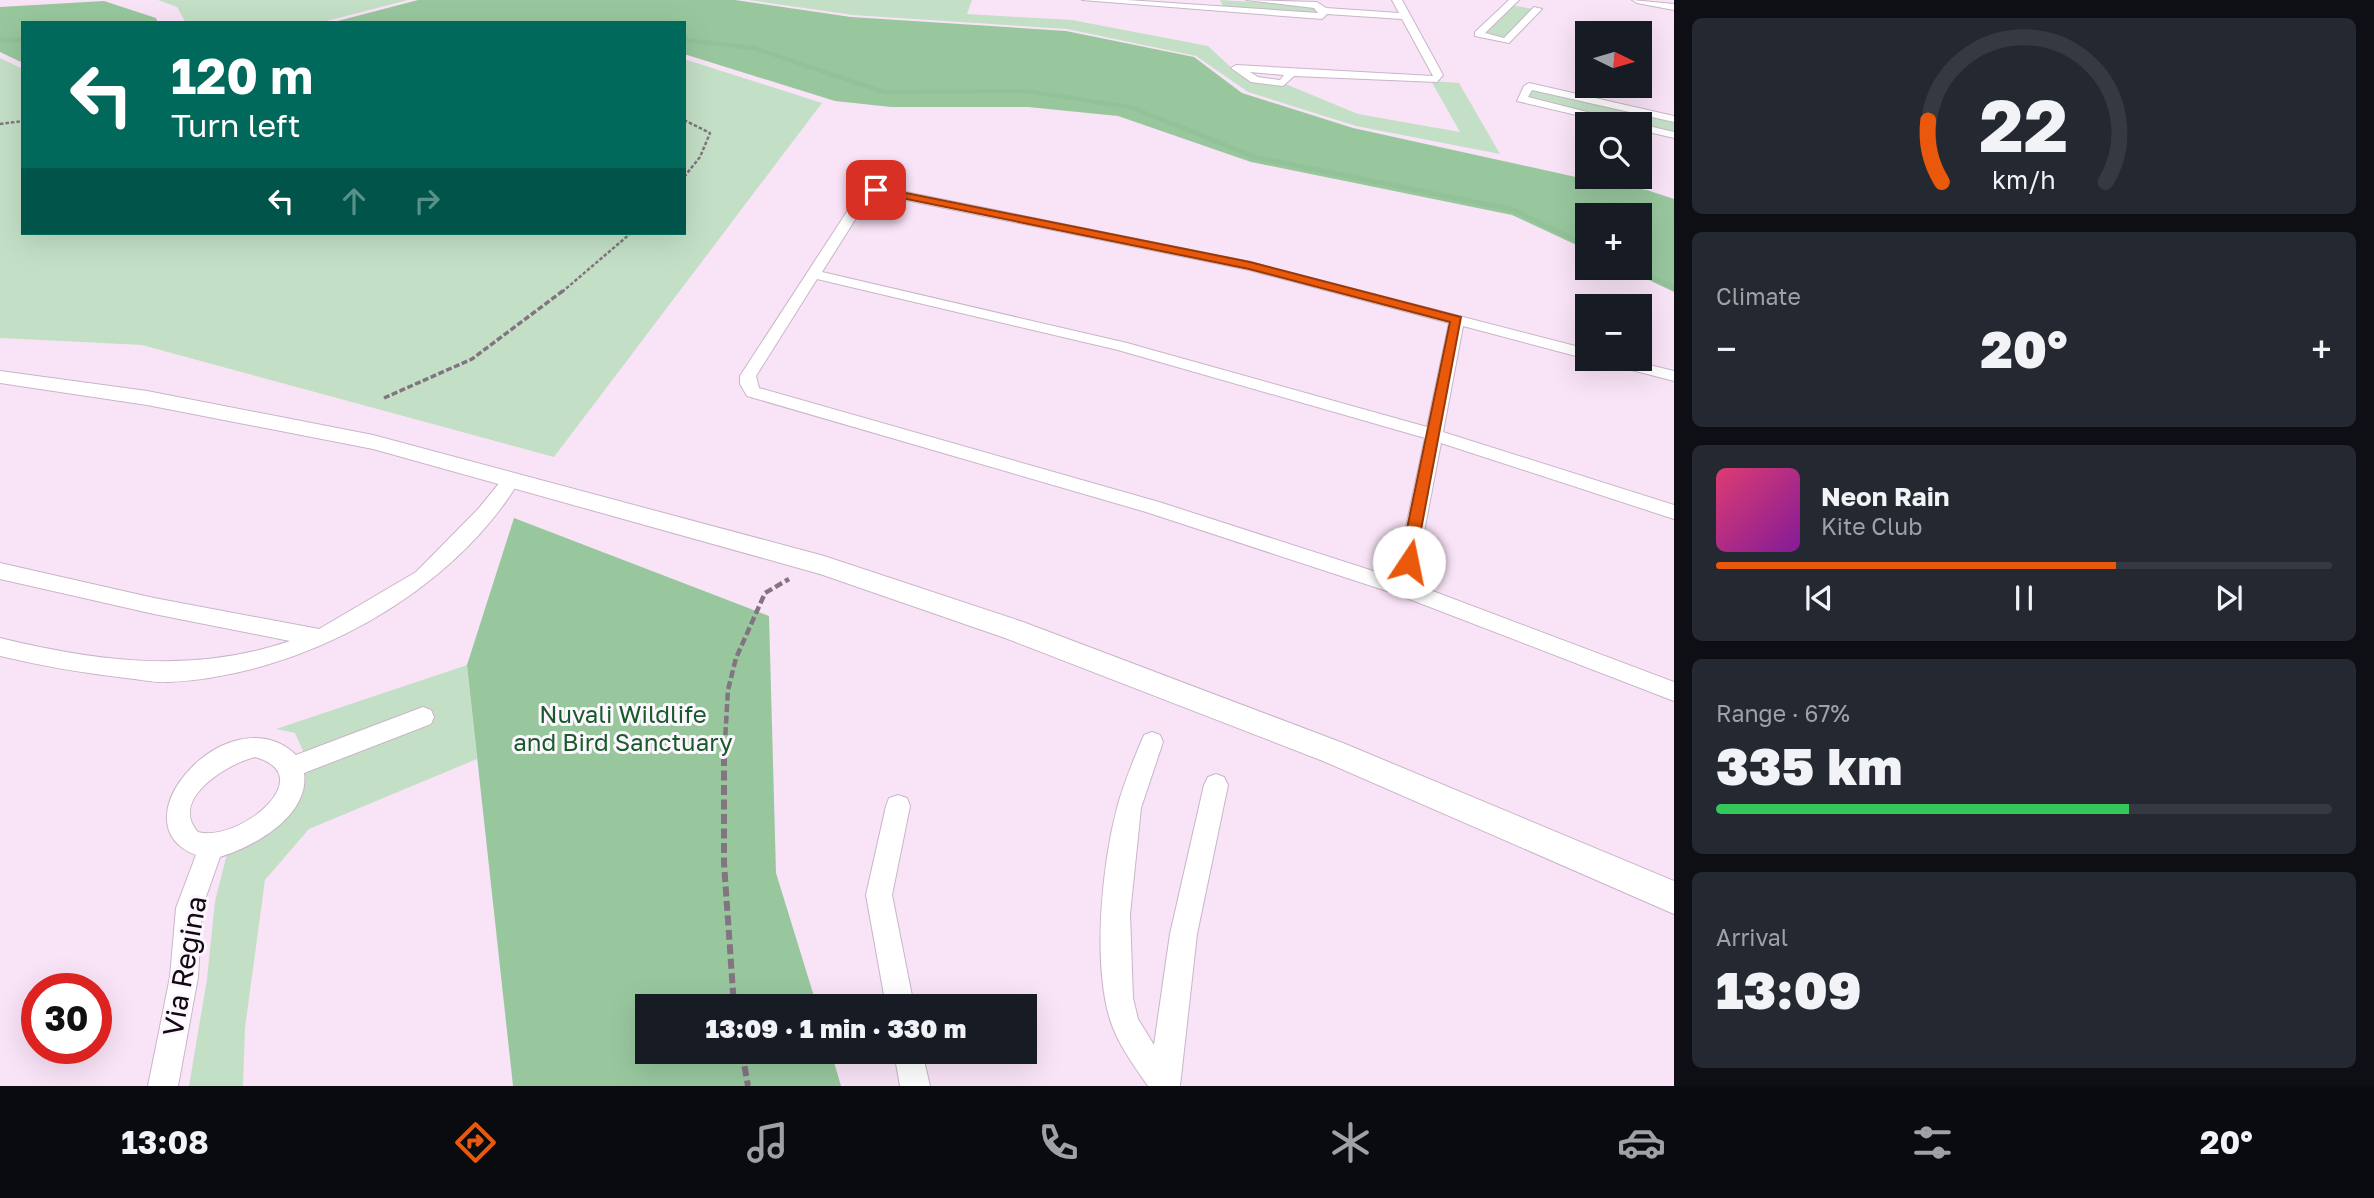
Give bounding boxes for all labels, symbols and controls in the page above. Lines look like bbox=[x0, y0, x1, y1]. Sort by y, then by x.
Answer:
north arrow bbox=[1575, 21, 1652, 98]
map controls bbox=[1575, 21, 1652, 371]
text: 120 m bbox=[171, 46, 313, 105]
icon: left bbox=[56, 49, 147, 140]
text: 22 bbox=[1980, 81, 2068, 168]
text: Turn left bbox=[171, 106, 300, 144]
button: search bbox=[1575, 112, 1652, 189]
pin bbox=[846, 160, 906, 220]
text: km/h bbox=[1992, 164, 2056, 195]
icon: arrive bbox=[857, 171, 895, 209]
icon: left bbox=[262, 182, 300, 220]
icon: ahead bbox=[335, 182, 373, 220]
icon: right bbox=[408, 182, 446, 220]
button: + bbox=[1575, 203, 1652, 280]
text: Climate bbox=[1716, 282, 1801, 310]
button: − bbox=[1575, 294, 1652, 371]
text: 20° bbox=[1981, 317, 2067, 379]
text: − bbox=[1716, 326, 1737, 371]
text: + bbox=[2311, 326, 2332, 371]
text: Neon Rain bbox=[1821, 481, 1950, 512]
text: Kite Club bbox=[1821, 512, 1922, 540]
position arrow bbox=[1372, 525, 1446, 599]
icon: previous bbox=[1800, 579, 1838, 617]
icon: pause bbox=[2005, 579, 2043, 617]
icon: next bbox=[2210, 579, 2248, 617]
park label: Nuvali Wildlife and Bird Sanctuary bbox=[513, 699, 733, 756]
text: Range · 67% bbox=[1716, 699, 1850, 727]
text: 335 km bbox=[1716, 734, 1903, 796]
street label: Via Regina bbox=[155, 893, 213, 1039]
text: Arrival bbox=[1716, 923, 1788, 951]
text: 13:09 bbox=[1716, 958, 1862, 1020]
speed limit sign: 30 bbox=[21, 973, 112, 1064]
text: 13:09 · 1 min · 330 m bbox=[706, 1013, 967, 1044]
icon: directions bbox=[451, 1118, 500, 1167]
icon: music bbox=[743, 1118, 792, 1167]
icon: phone bbox=[1034, 1118, 1083, 1167]
icon: climate bbox=[1326, 1118, 1375, 1167]
icon: car bbox=[1617, 1118, 1666, 1167]
icon: filters bbox=[1908, 1118, 1957, 1167]
text: 13:08 bbox=[121, 1123, 209, 1161]
text: 20° bbox=[2200, 1123, 2253, 1161]

